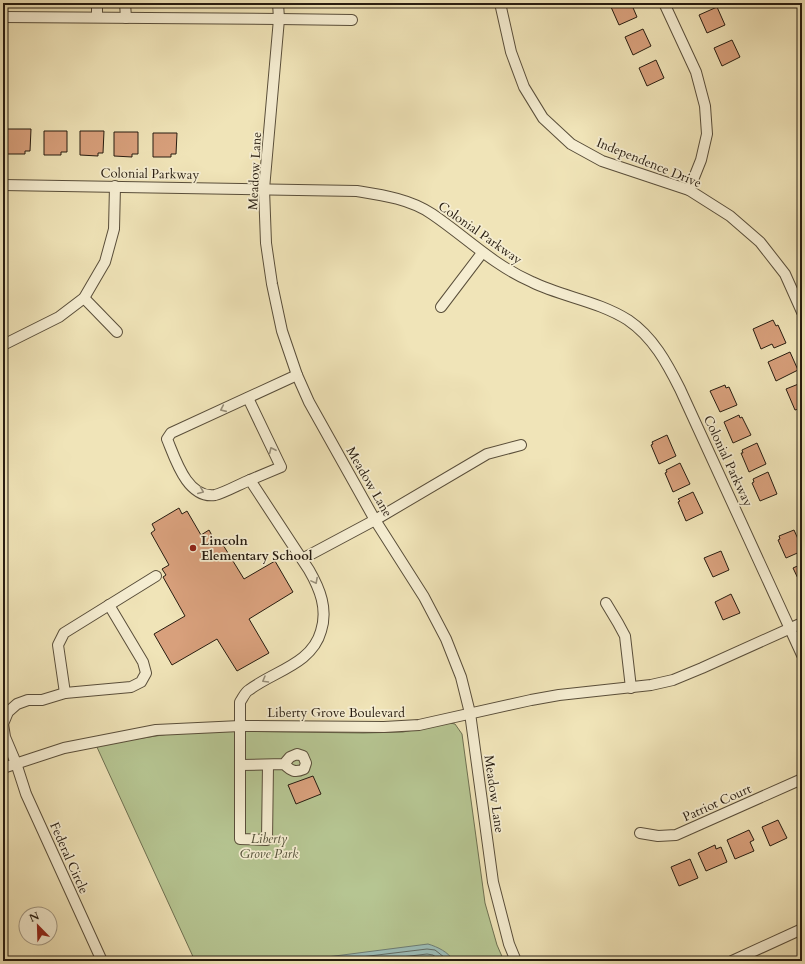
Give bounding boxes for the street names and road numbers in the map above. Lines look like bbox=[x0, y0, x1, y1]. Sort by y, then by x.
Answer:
street label: Meadow Lane bbox=[244, 131, 266, 211]
street label: Independence Drive bbox=[594, 134, 704, 192]
street label: Colonial Parkway bbox=[101, 164, 200, 184]
street label: Colonial Parkway bbox=[434, 197, 526, 269]
street label: Colonial Parkway bbox=[699, 412, 757, 510]
street label: Meadow Lane bbox=[342, 444, 396, 521]
street label: Liberty Grove Boulevard bbox=[267, 704, 405, 722]
street label: Meadow Lane bbox=[480, 754, 508, 834]
street label: Patriot Court bbox=[680, 780, 754, 826]
street label: Federal Circle bbox=[45, 819, 93, 897]

